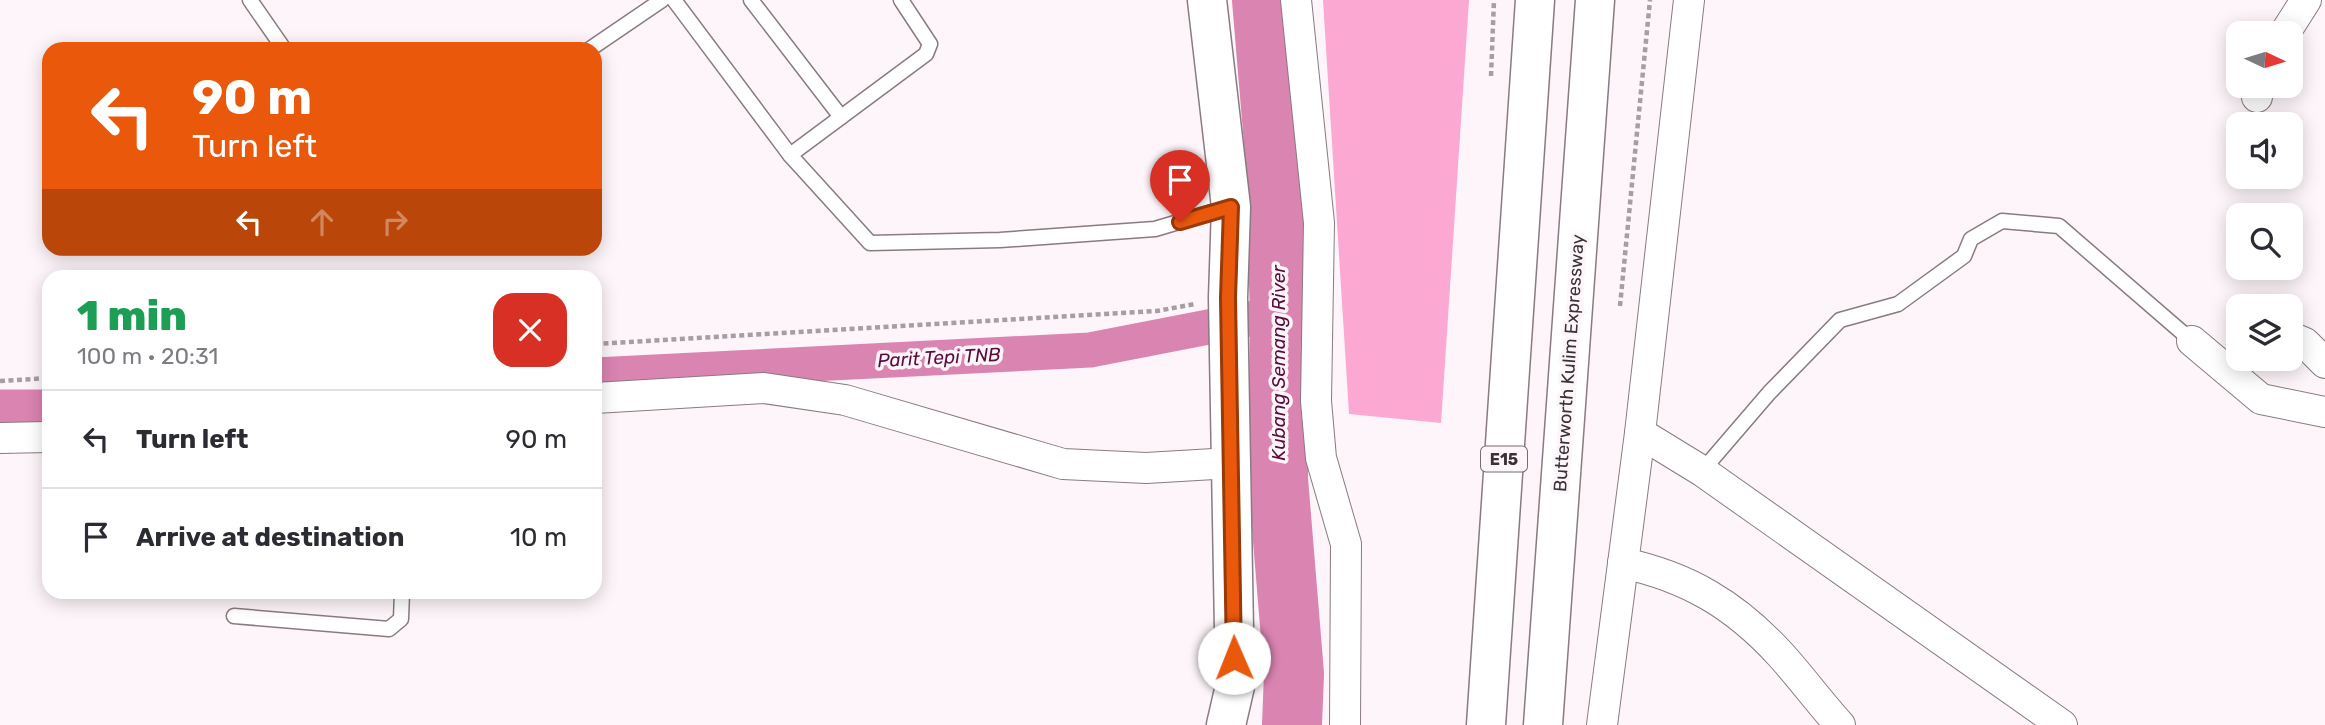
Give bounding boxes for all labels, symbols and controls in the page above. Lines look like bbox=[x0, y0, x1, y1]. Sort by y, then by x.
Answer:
north arrow bbox=[2226, 21, 2303, 98]
map controls bbox=[2226, 21, 2303, 371]
text: 90 m bbox=[192, 68, 312, 126]
icon: left bbox=[77, 70, 168, 161]
button: sound bbox=[2226, 112, 2303, 189]
text: Turn left bbox=[192, 127, 317, 165]
pin bbox=[1150, 150, 1210, 222]
icon: arrive bbox=[1161, 161, 1199, 199]
icon: left bbox=[230, 203, 268, 241]
icon: ahead bbox=[303, 203, 341, 241]
icon: right bbox=[376, 203, 414, 241]
button: search bbox=[2226, 203, 2303, 280]
street label: Butterworth Kulim Expressway bbox=[1549, 233, 1589, 492]
water label: Kubang Semang River bbox=[1267, 265, 1290, 461]
text: 1 min bbox=[77, 291, 187, 341]
button: close bbox=[493, 293, 567, 367]
button: layers bbox=[2226, 294, 2303, 371]
text: 100 m · 20:31 bbox=[77, 342, 218, 370]
water label: Parit Tepi TNB bbox=[877, 343, 1002, 372]
icon: left bbox=[77, 420, 115, 458]
text: Turn left bbox=[136, 424, 248, 455]
text: 90 m bbox=[506, 424, 567, 455]
road number: E15 bbox=[1481, 446, 1527, 472]
icon: arrive bbox=[77, 518, 115, 556]
text: Arrive at destination bbox=[136, 522, 404, 553]
text: 10 m bbox=[510, 522, 567, 553]
position arrow bbox=[1197, 621, 1271, 695]

